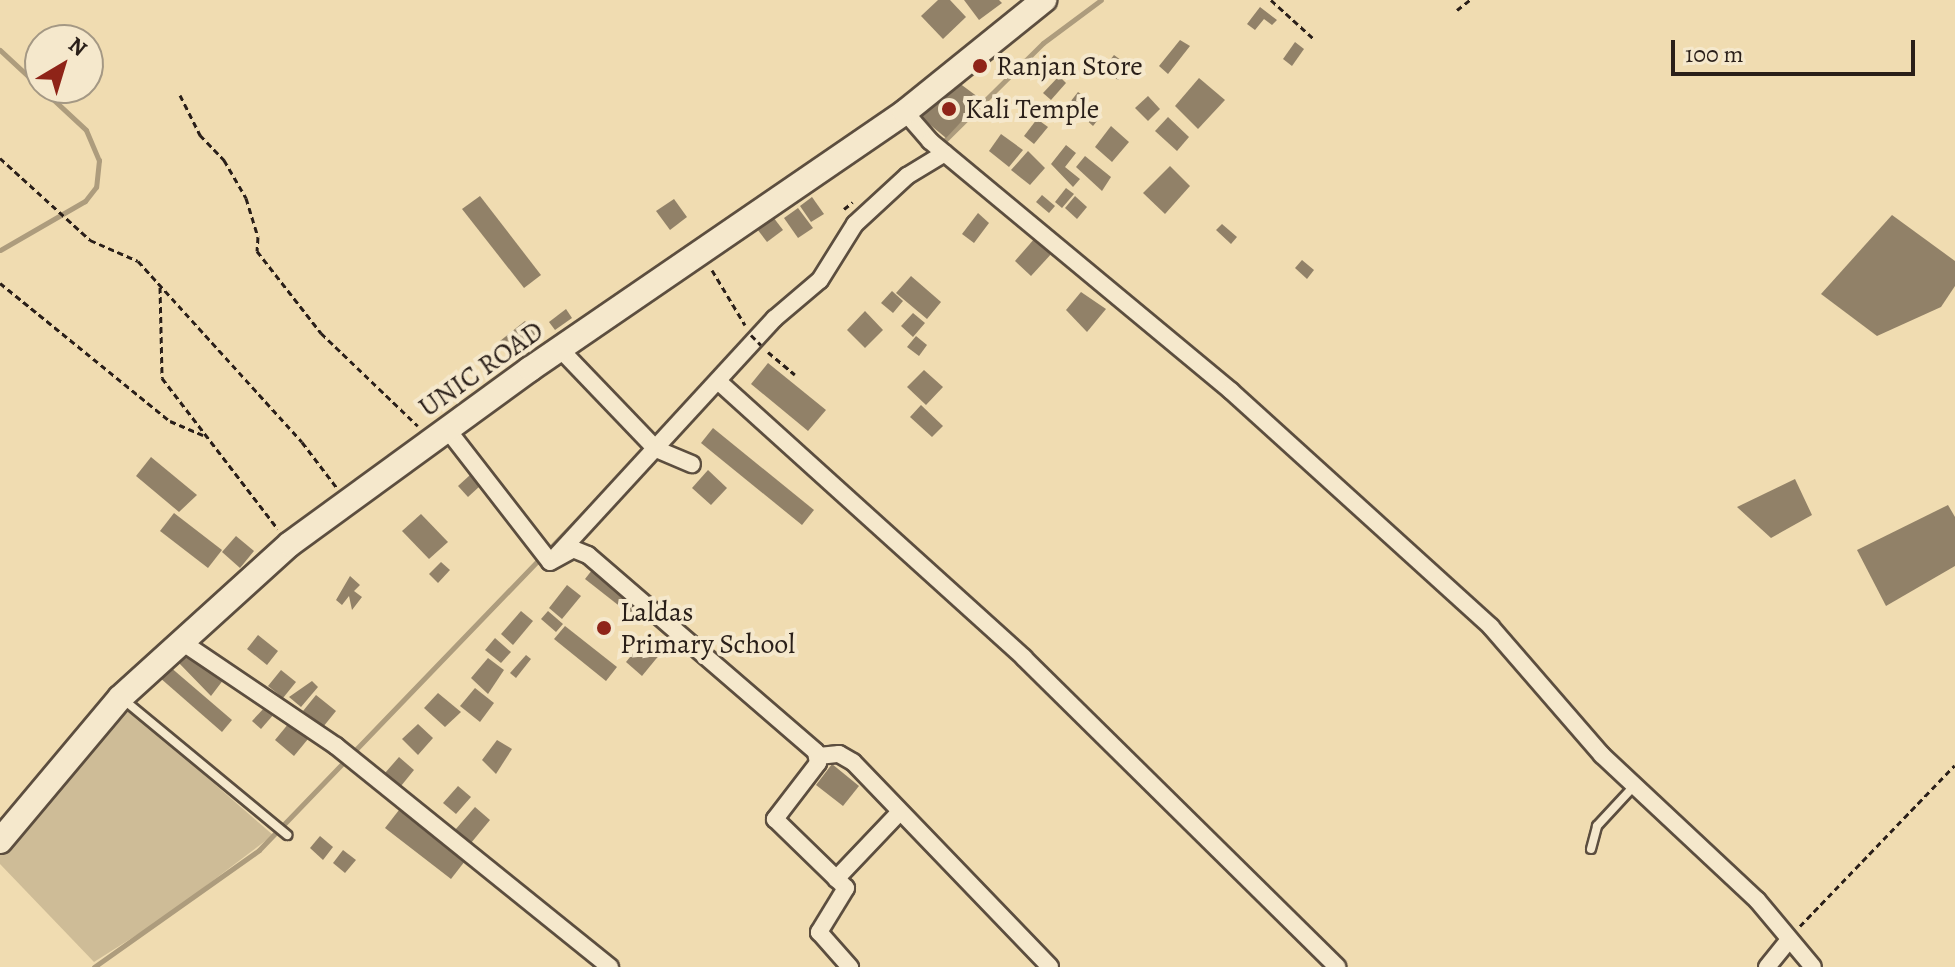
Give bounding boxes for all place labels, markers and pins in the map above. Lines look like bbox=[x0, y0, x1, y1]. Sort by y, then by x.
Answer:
place label: Ranjan Store bbox=[996, 49, 1143, 83]
marker: Ranjan Store bbox=[971, 57, 989, 75]
place label: Kali Temple bbox=[965, 92, 1099, 126]
marker: Kali Temple bbox=[940, 100, 958, 118]
place label: Laldas Primary School bbox=[620, 595, 795, 661]
marker: Laldas Primary School bbox=[595, 619, 613, 637]

